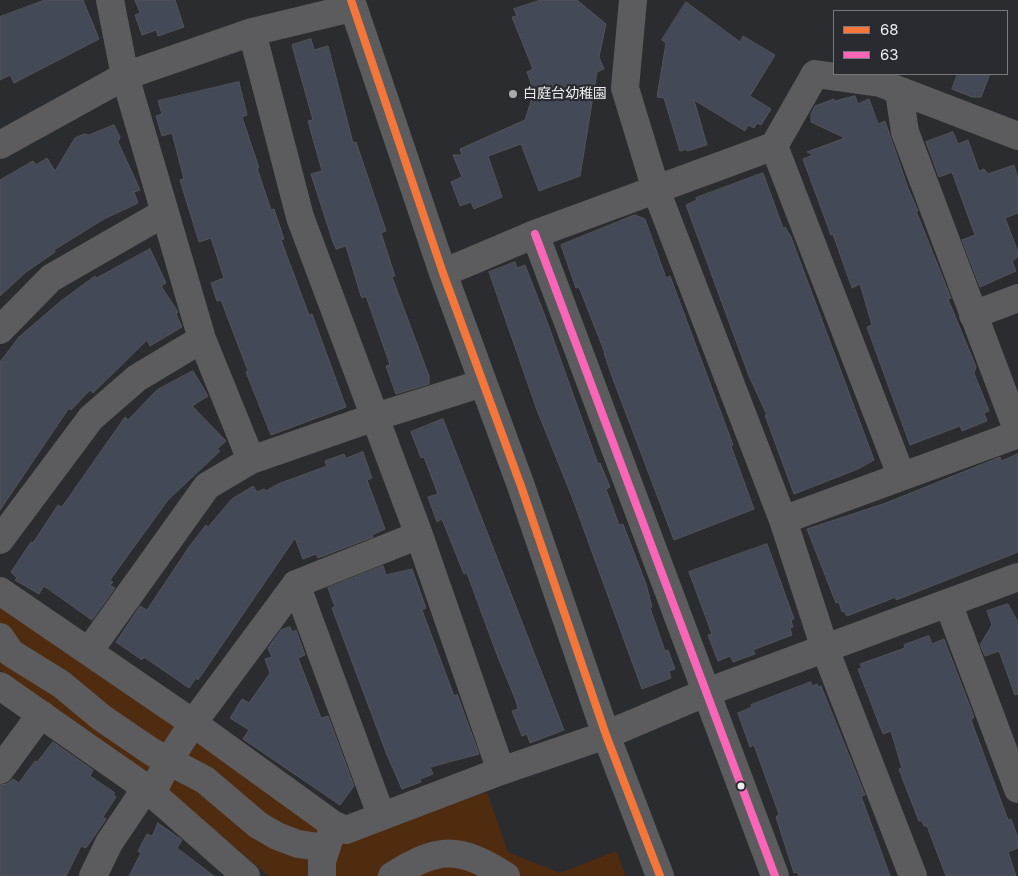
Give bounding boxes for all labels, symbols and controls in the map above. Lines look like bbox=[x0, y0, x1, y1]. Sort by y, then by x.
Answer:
legend bbox=[833, 10, 1008, 75]
text: 68 bbox=[880, 20, 899, 39]
text: 63 bbox=[880, 45, 899, 64]
place label: 白庭台幼稚園 bbox=[523, 86, 607, 102]
marker: 白庭台幼稚園 bbox=[507, 88, 519, 100]
unlabelled marker bbox=[736, 781, 746, 791]

